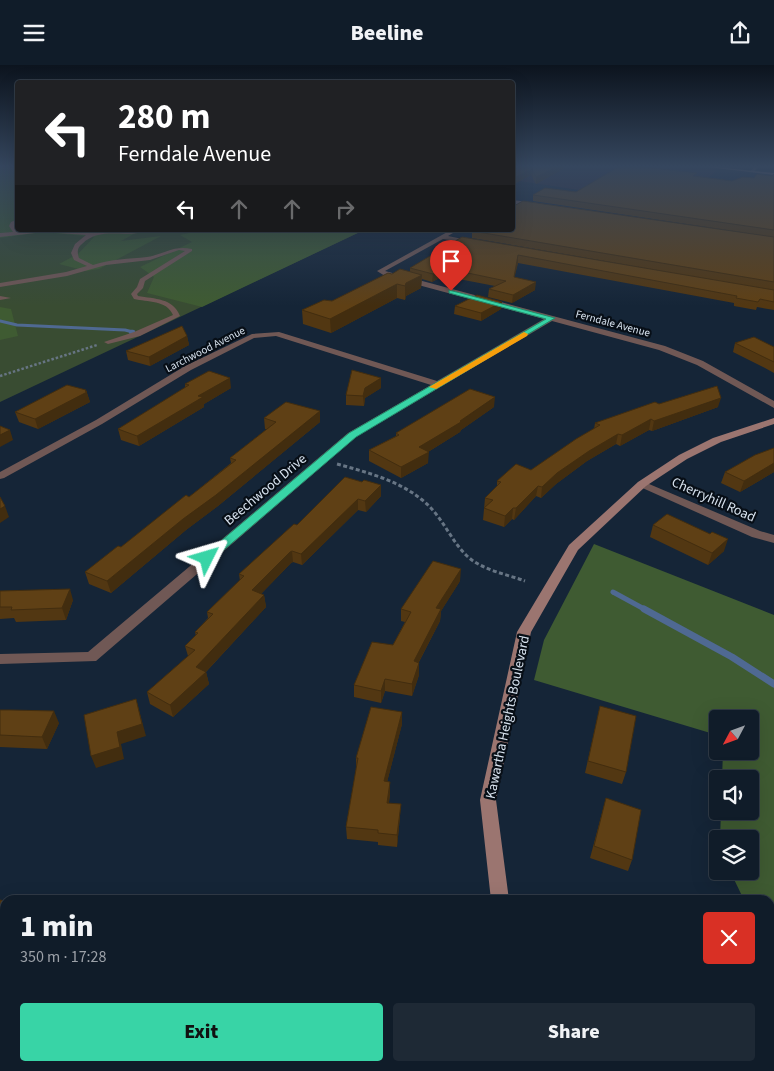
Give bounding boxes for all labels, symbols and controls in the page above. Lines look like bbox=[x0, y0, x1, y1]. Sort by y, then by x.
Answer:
text: Beeline bbox=[350, 17, 424, 49]
icon: menu bbox=[20, 19, 48, 47]
icon: share bbox=[726, 19, 754, 47]
text: 280 m bbox=[118, 92, 210, 142]
icon: left bbox=[35, 100, 100, 165]
text: Ferndale Avenue bbox=[118, 138, 271, 170]
icon: left bbox=[172, 195, 200, 223]
icon: ahead bbox=[225, 195, 253, 223]
icon: ahead bbox=[278, 195, 306, 223]
icon: right bbox=[331, 195, 359, 223]
pin bbox=[430, 240, 472, 291]
icon: arrive bbox=[437, 247, 465, 275]
street label: Ferndale Avenue bbox=[574, 306, 652, 341]
street label: Larchwood Avenue bbox=[163, 323, 248, 376]
street label: Beechwood Drive bbox=[220, 449, 311, 530]
street label: Cherryhill Road bbox=[668, 472, 759, 527]
position arrow bbox=[180, 531, 232, 583]
street label: Kawartha Heights Boulevard bbox=[481, 634, 535, 801]
north arrow bbox=[709, 710, 759, 760]
map controls bbox=[709, 710, 759, 880]
button: sound bbox=[709, 770, 759, 820]
button: layers bbox=[709, 830, 759, 880]
text: 1 min bbox=[20, 905, 94, 948]
button: close bbox=[703, 912, 755, 964]
text: 350 m · 17:28 bbox=[20, 946, 107, 968]
button: Exit bbox=[20, 1003, 383, 1061]
button: Share bbox=[393, 1003, 755, 1061]

